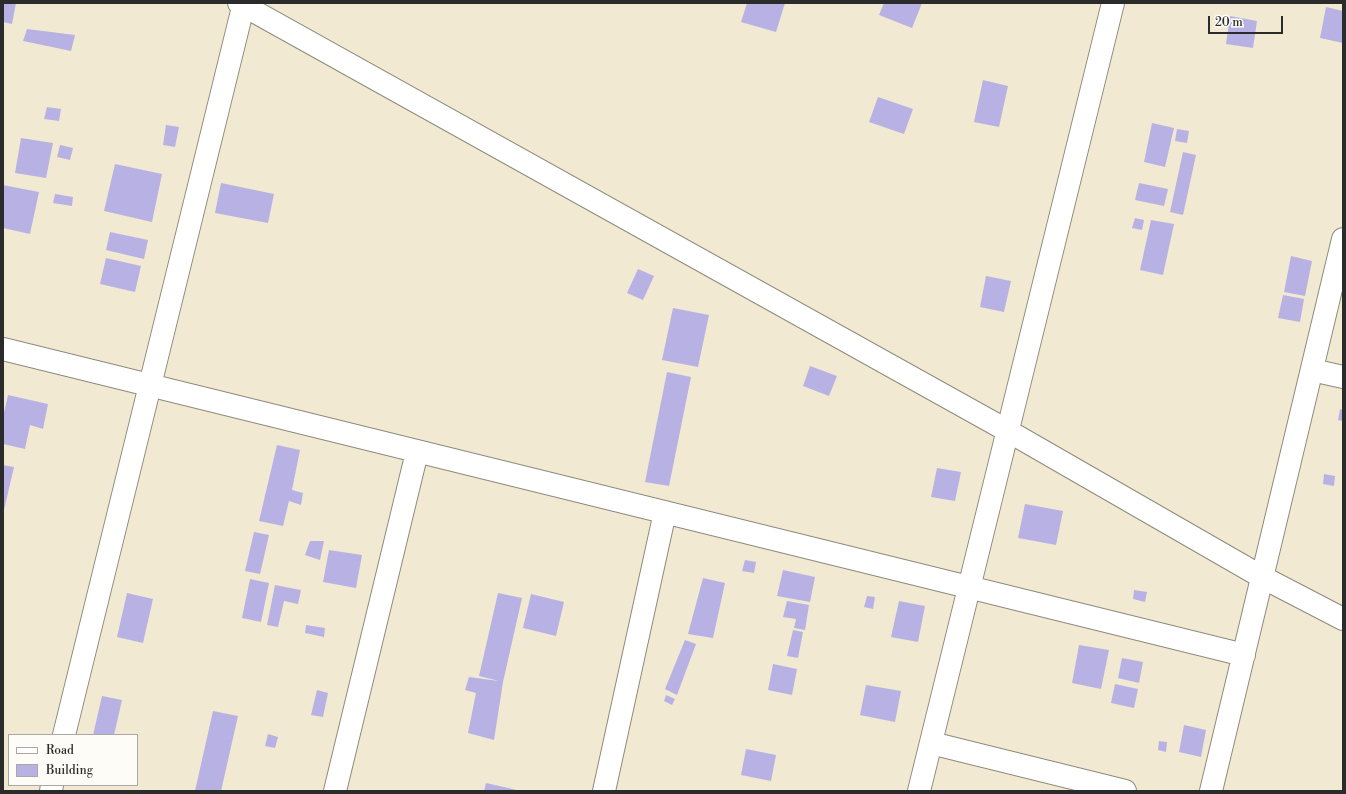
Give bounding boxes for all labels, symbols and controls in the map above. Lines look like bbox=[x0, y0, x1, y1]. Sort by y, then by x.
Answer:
scale bar bbox=[1210, 8, 1285, 34]
text: 20 m bbox=[1215, 15, 1243, 30]
legend bbox=[8, 734, 138, 786]
text: Road bbox=[46, 743, 74, 758]
text: Building bbox=[46, 763, 93, 778]

